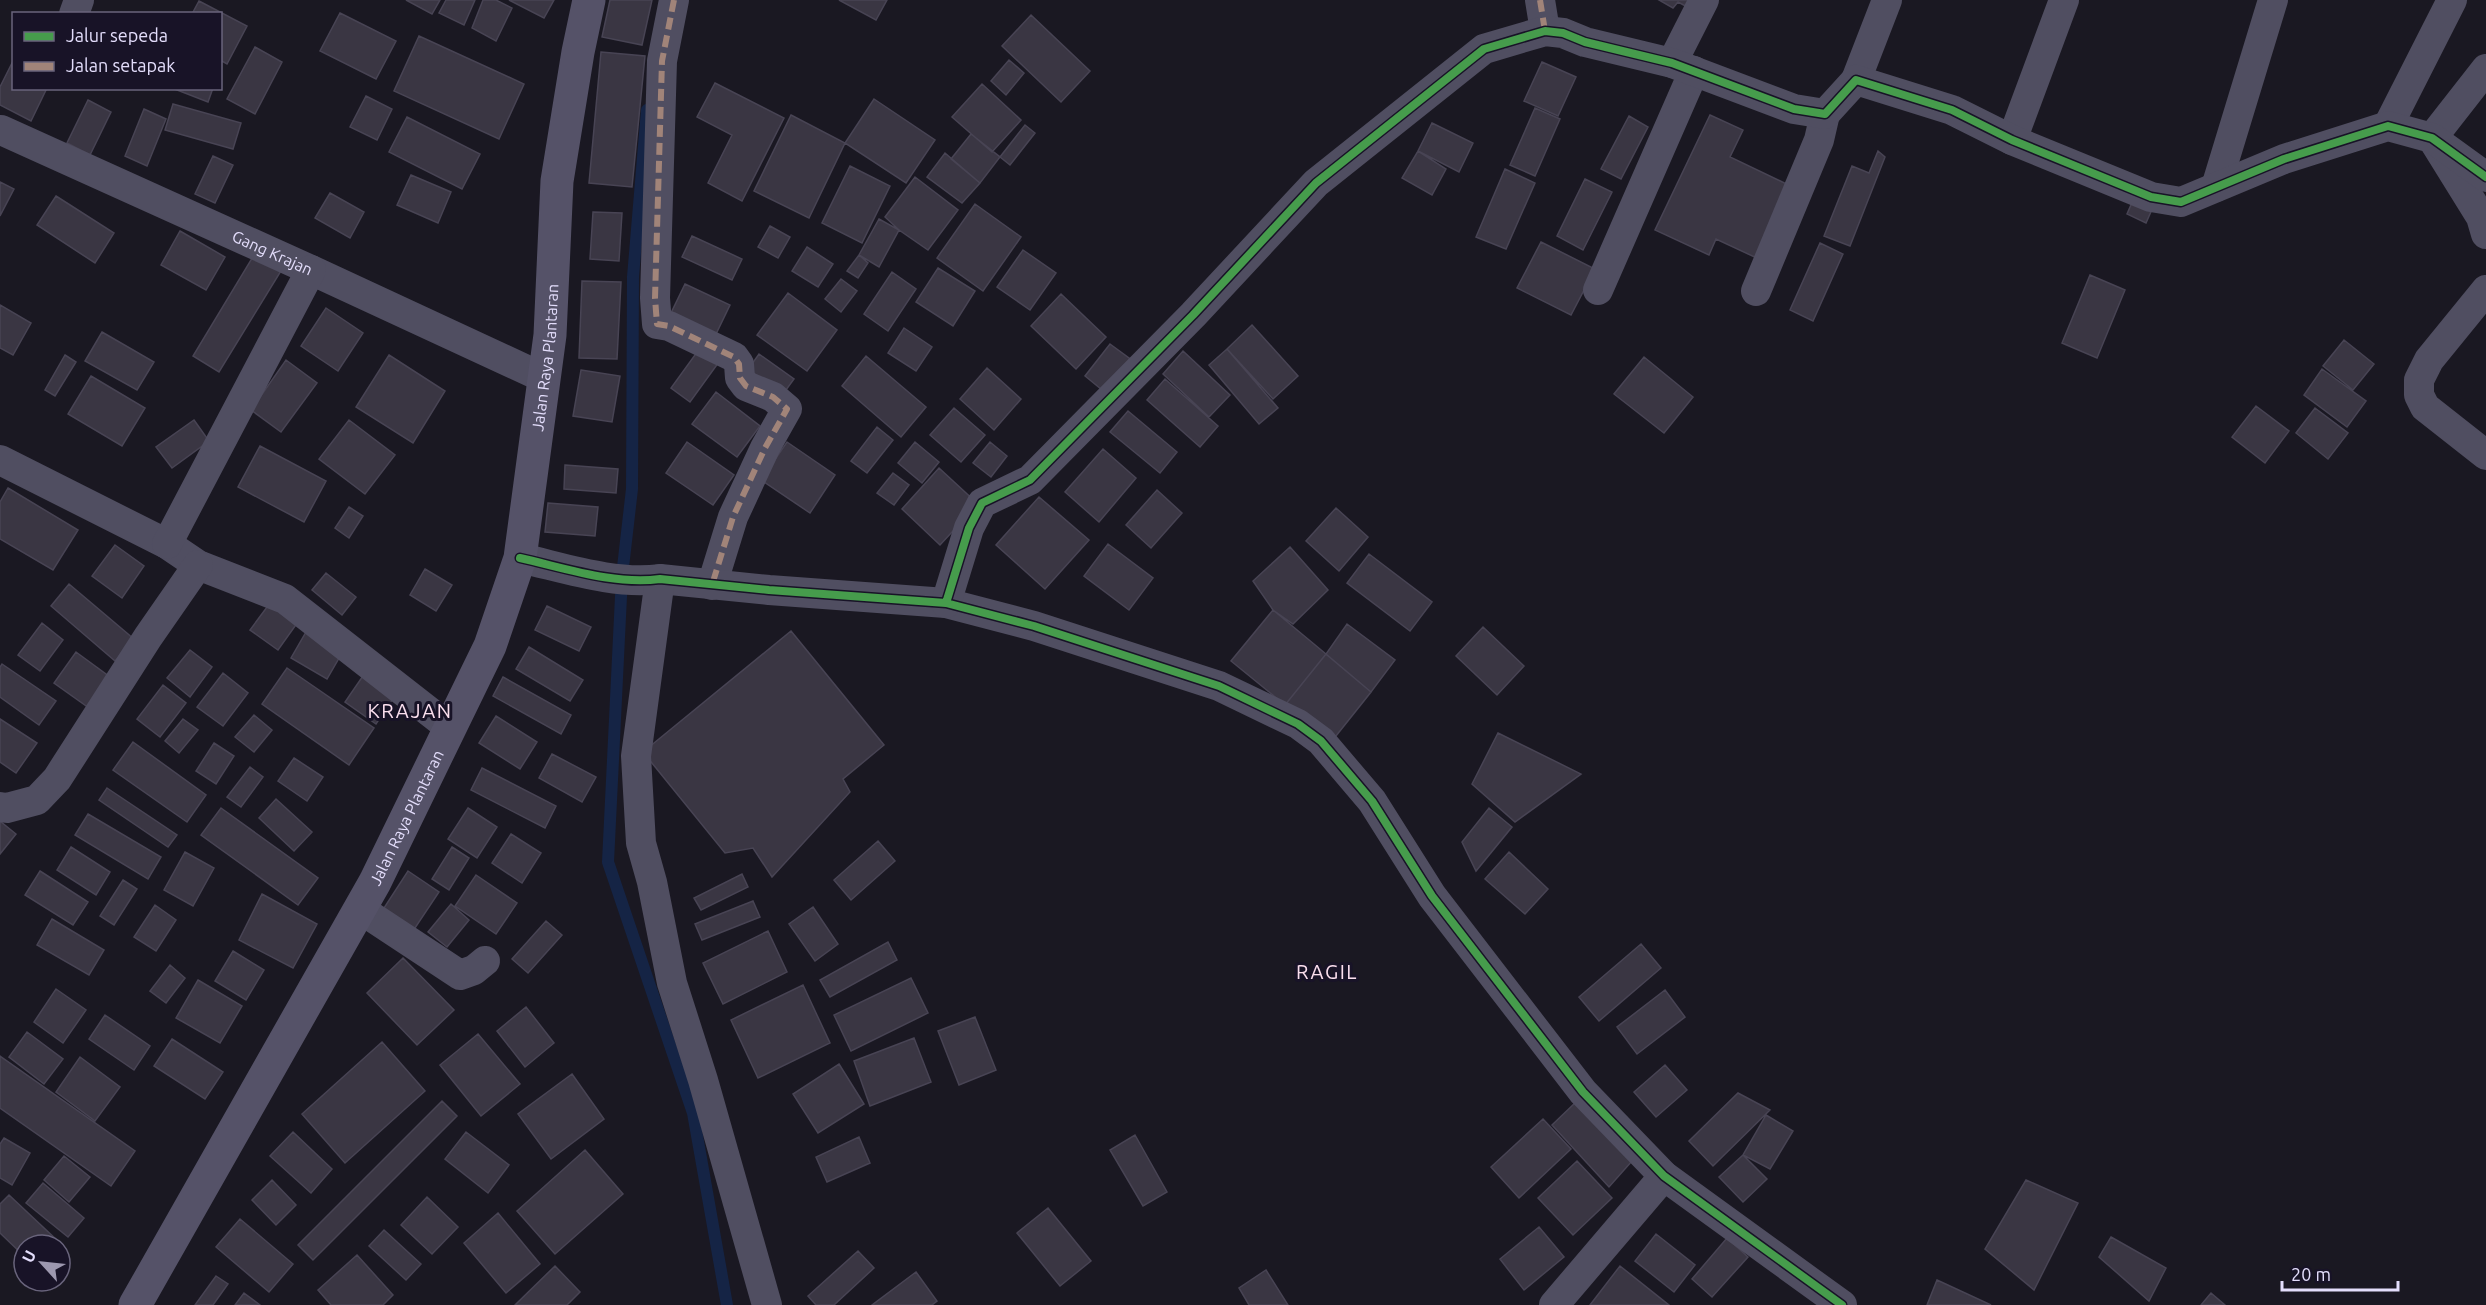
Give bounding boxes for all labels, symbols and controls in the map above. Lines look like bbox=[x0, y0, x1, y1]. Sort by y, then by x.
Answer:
legend bbox=[12, 12, 222, 90]
text: Jalur sepeda bbox=[66, 25, 168, 45]
text: Jalan setapak bbox=[66, 55, 175, 75]
street label: Gang Krajan bbox=[230, 227, 316, 279]
street label: Jalan Raya Plantaran bbox=[528, 283, 561, 432]
district label: KRAJAN bbox=[368, 699, 452, 722]
street label: Jalan Raya Plantaran bbox=[366, 747, 447, 888]
district label: RAGIL bbox=[1296, 960, 1358, 983]
north arrow bbox=[12, 1233, 72, 1293]
text: U bbox=[18, 1247, 39, 1265]
scale bar bbox=[2282, 1254, 2398, 1292]
text: 20 m bbox=[2291, 1264, 2331, 1284]

